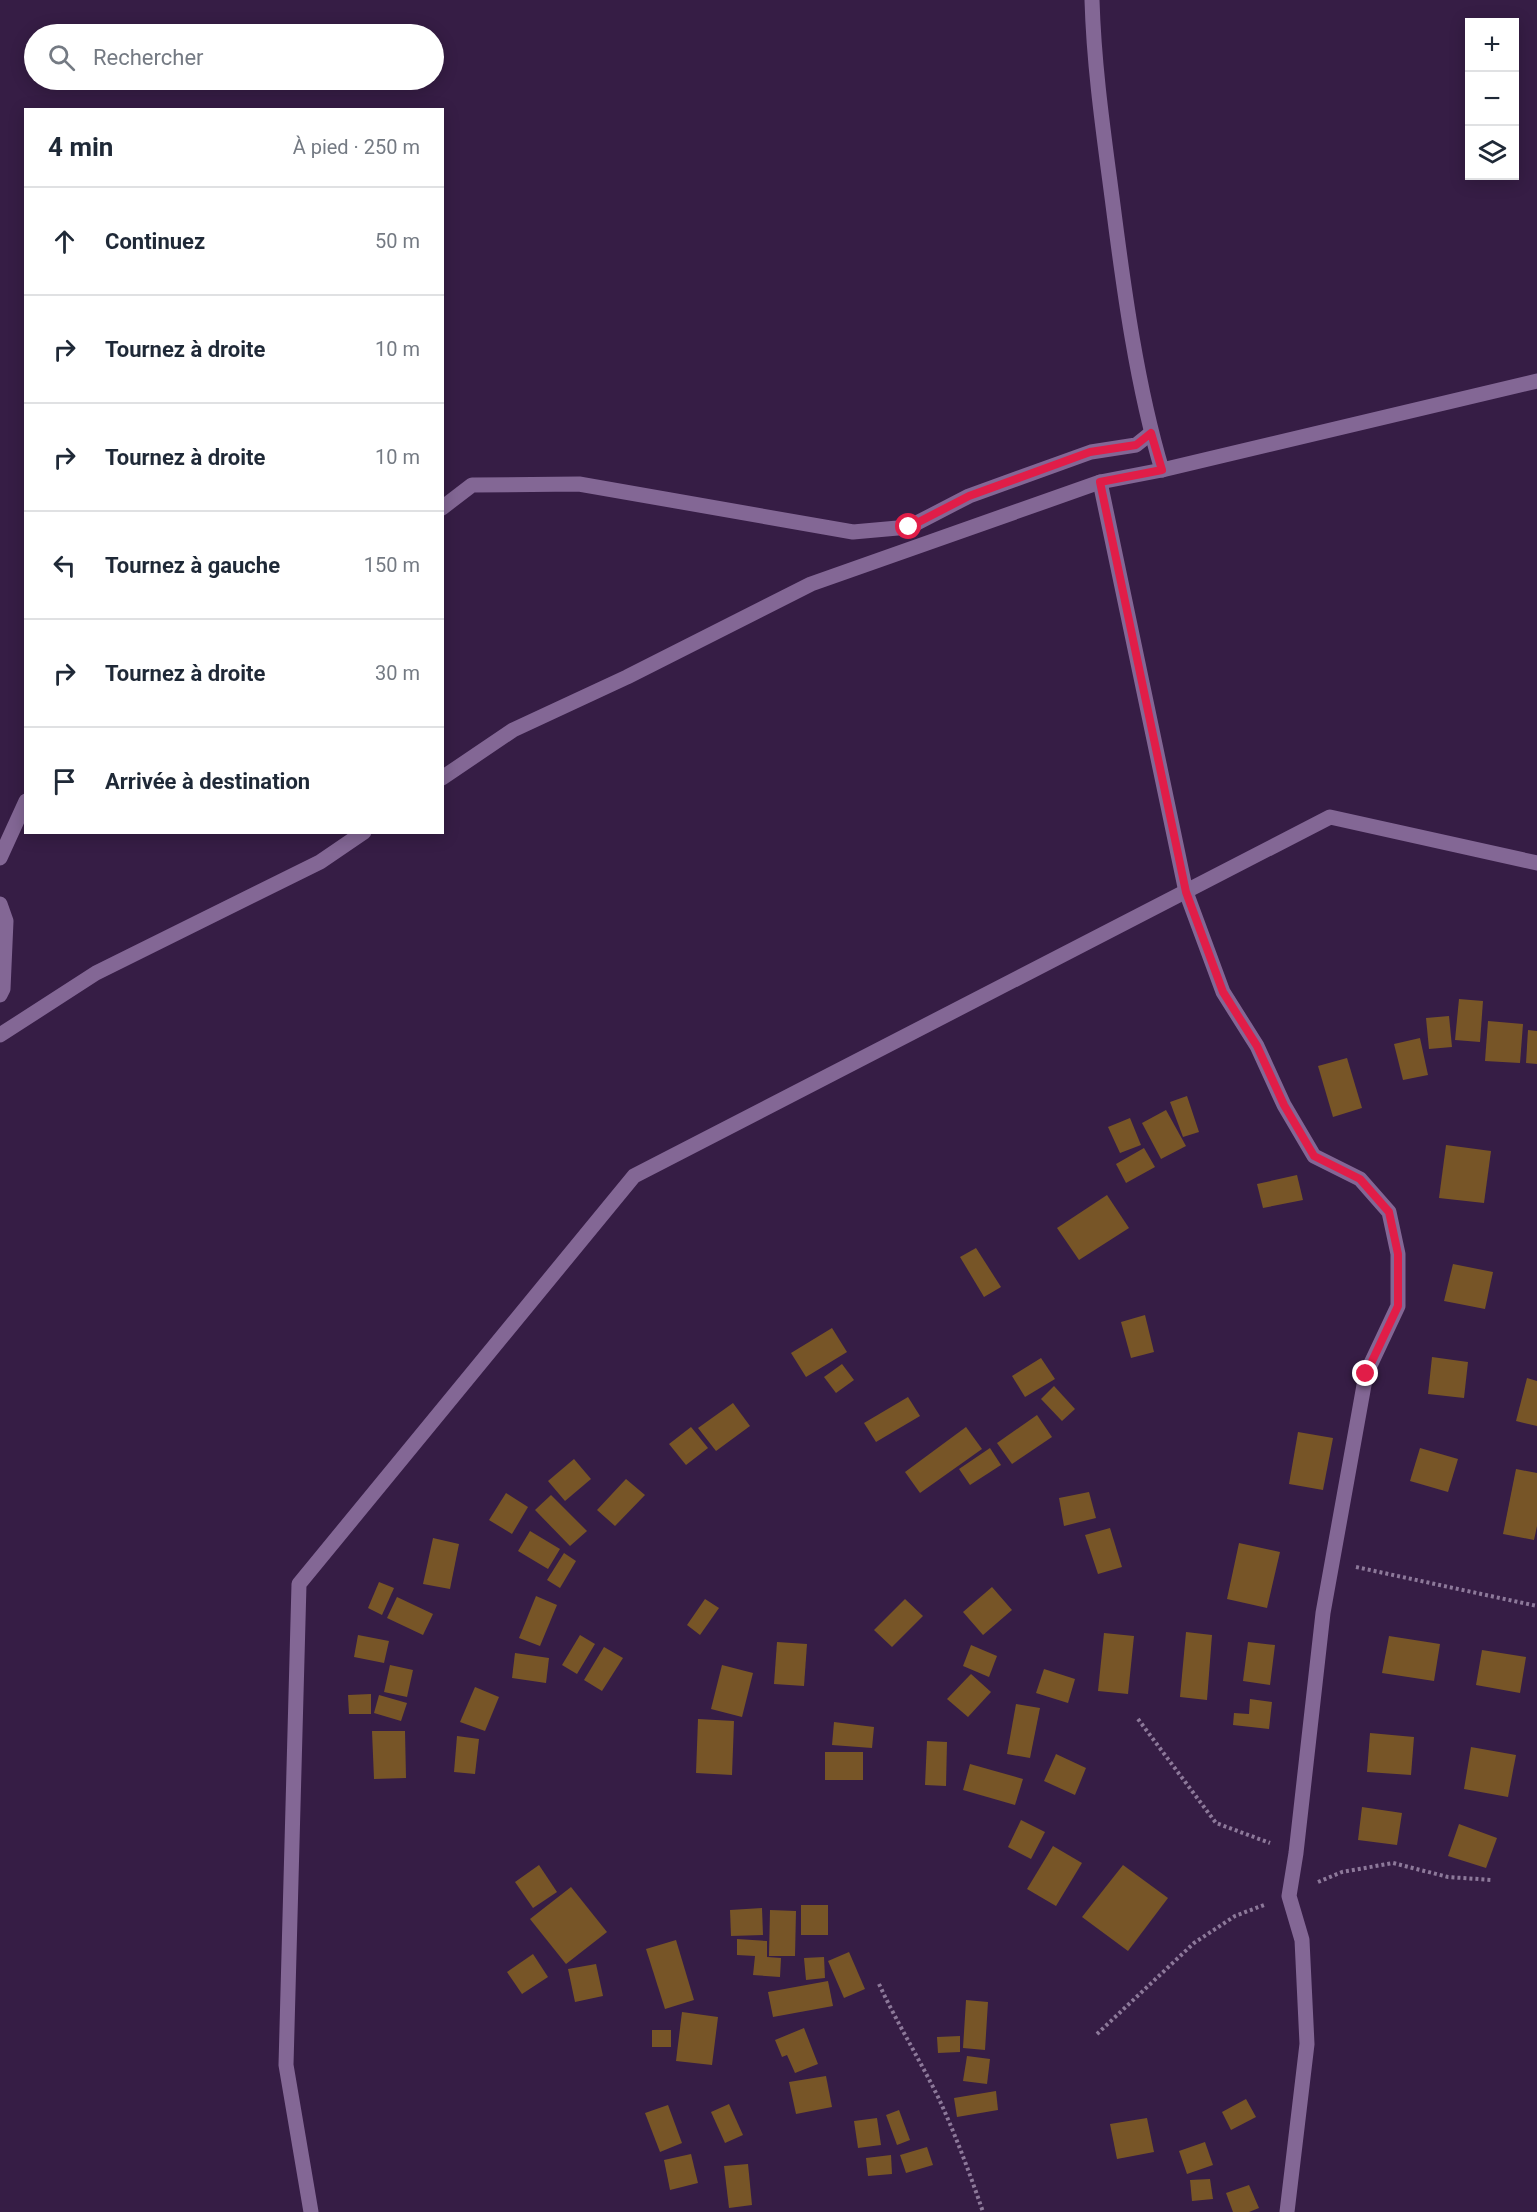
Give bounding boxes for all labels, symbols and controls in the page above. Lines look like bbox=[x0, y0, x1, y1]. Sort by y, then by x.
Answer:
map controls bbox=[1465, 18, 1519, 180]
button: + bbox=[1465, 18, 1519, 72]
search box bbox=[24, 24, 444, 90]
icon: search bbox=[45, 41, 78, 74]
text: Rechercher bbox=[93, 45, 204, 70]
button: − bbox=[1465, 72, 1519, 126]
button: layers bbox=[1465, 126, 1519, 180]
text: 4 min bbox=[48, 132, 113, 162]
text: À pied · 250 m bbox=[293, 135, 420, 159]
icon: ahead bbox=[48, 225, 81, 258]
text: Continuez bbox=[105, 229, 205, 254]
text: 50 m bbox=[375, 229, 420, 253]
icon: right bbox=[48, 333, 81, 366]
text: Tournez à droite bbox=[105, 337, 265, 362]
text: 10 m bbox=[375, 337, 420, 361]
icon: right bbox=[48, 441, 81, 474]
text: Tournez à droite bbox=[105, 445, 265, 470]
text: 10 m bbox=[375, 445, 420, 469]
route start bbox=[895, 513, 921, 539]
icon: left bbox=[48, 549, 81, 582]
text: Tournez à gauche bbox=[105, 553, 280, 578]
text: 150 m bbox=[364, 553, 420, 577]
icon: right bbox=[48, 657, 81, 690]
text: Tournez à droite bbox=[105, 661, 265, 686]
text: 30 m bbox=[375, 661, 420, 685]
icon: arrive bbox=[48, 765, 81, 798]
text: Arrivée à destination bbox=[105, 769, 310, 794]
route end bbox=[1352, 1360, 1378, 1386]

